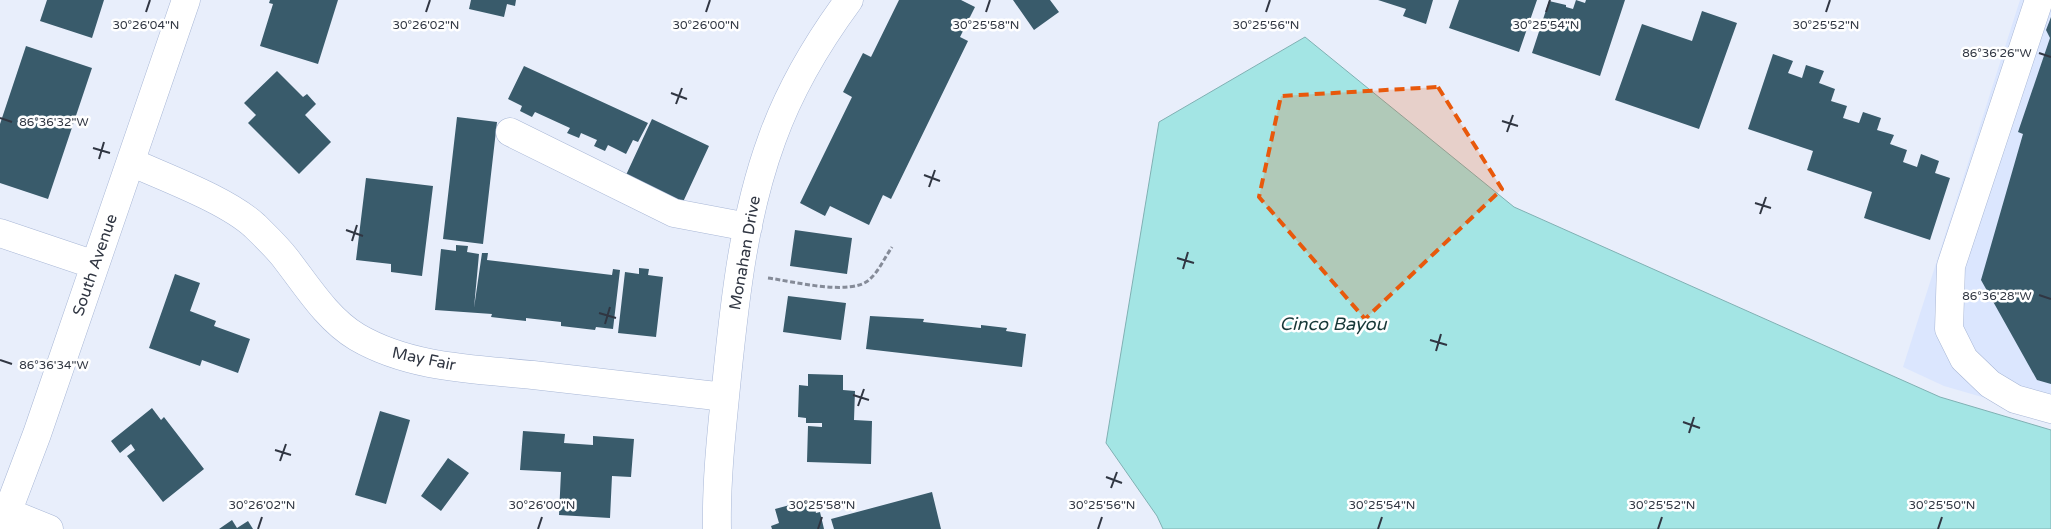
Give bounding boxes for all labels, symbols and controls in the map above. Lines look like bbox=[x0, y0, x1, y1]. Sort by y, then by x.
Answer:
text: 30°26'04"N bbox=[113, 18, 180, 32]
text: 30°26'02"N bbox=[393, 18, 460, 32]
text: 30°26'00"N bbox=[673, 18, 740, 32]
text: 30°25'58"N bbox=[953, 18, 1020, 32]
text: 30°25'56"N bbox=[1233, 18, 1300, 32]
text: 30°25'54"N bbox=[1513, 18, 1580, 32]
text: 30°25'52"N bbox=[1793, 18, 1860, 32]
text: 86°36'26"W bbox=[1962, 46, 2032, 60]
text: 86°36'32"W bbox=[19, 115, 89, 129]
street label: Monahan Drive bbox=[725, 194, 765, 312]
street label: South Avenue bbox=[68, 211, 122, 319]
text: 86°36'28"W bbox=[1962, 289, 2032, 303]
water label: Cinco Bayou bbox=[1280, 313, 1388, 335]
street label: May Fair bbox=[390, 342, 459, 376]
text: 86°36'34"W bbox=[19, 358, 89, 372]
text: 30°26'02"N bbox=[229, 498, 296, 512]
text: 30°26'00"N bbox=[509, 498, 576, 512]
text: 30°25'58"N bbox=[789, 498, 856, 512]
text: 30°25'56"N bbox=[1069, 498, 1136, 512]
text: 30°25'54"N bbox=[1349, 498, 1416, 512]
text: 30°25'52"N bbox=[1629, 498, 1696, 512]
text: 30°25'50"N bbox=[1909, 498, 1976, 512]

